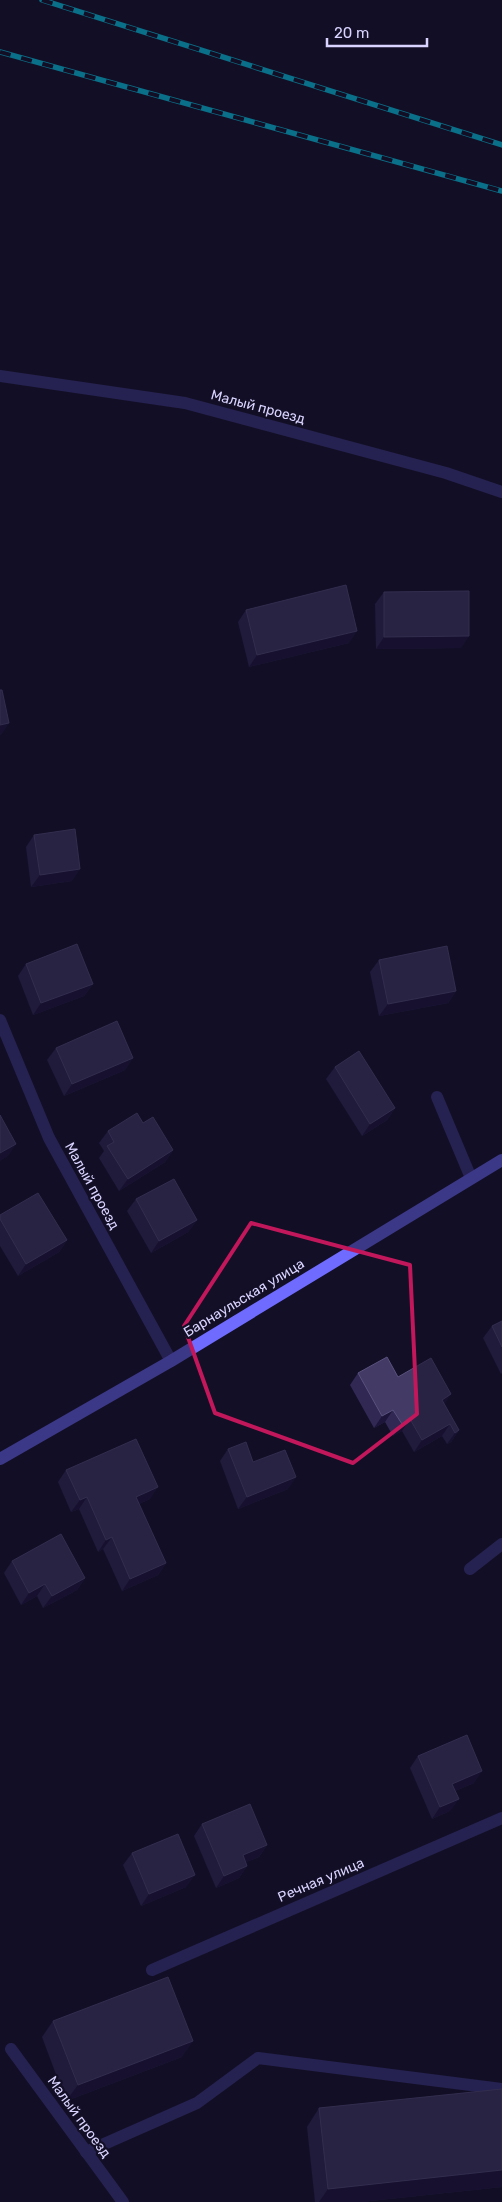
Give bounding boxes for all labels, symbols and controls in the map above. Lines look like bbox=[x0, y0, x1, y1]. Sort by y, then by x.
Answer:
scale bar bbox=[327, 15, 427, 47]
text: 20 m bbox=[334, 24, 369, 42]
street label: Малый проезд bbox=[209, 386, 307, 428]
street label: Малый проезд bbox=[61, 1139, 123, 1233]
street label: Барнаульская улица bbox=[180, 1255, 308, 1341]
street label: Речная улица bbox=[275, 1854, 367, 1906]
street label: Малый проезд bbox=[44, 2073, 114, 2161]

